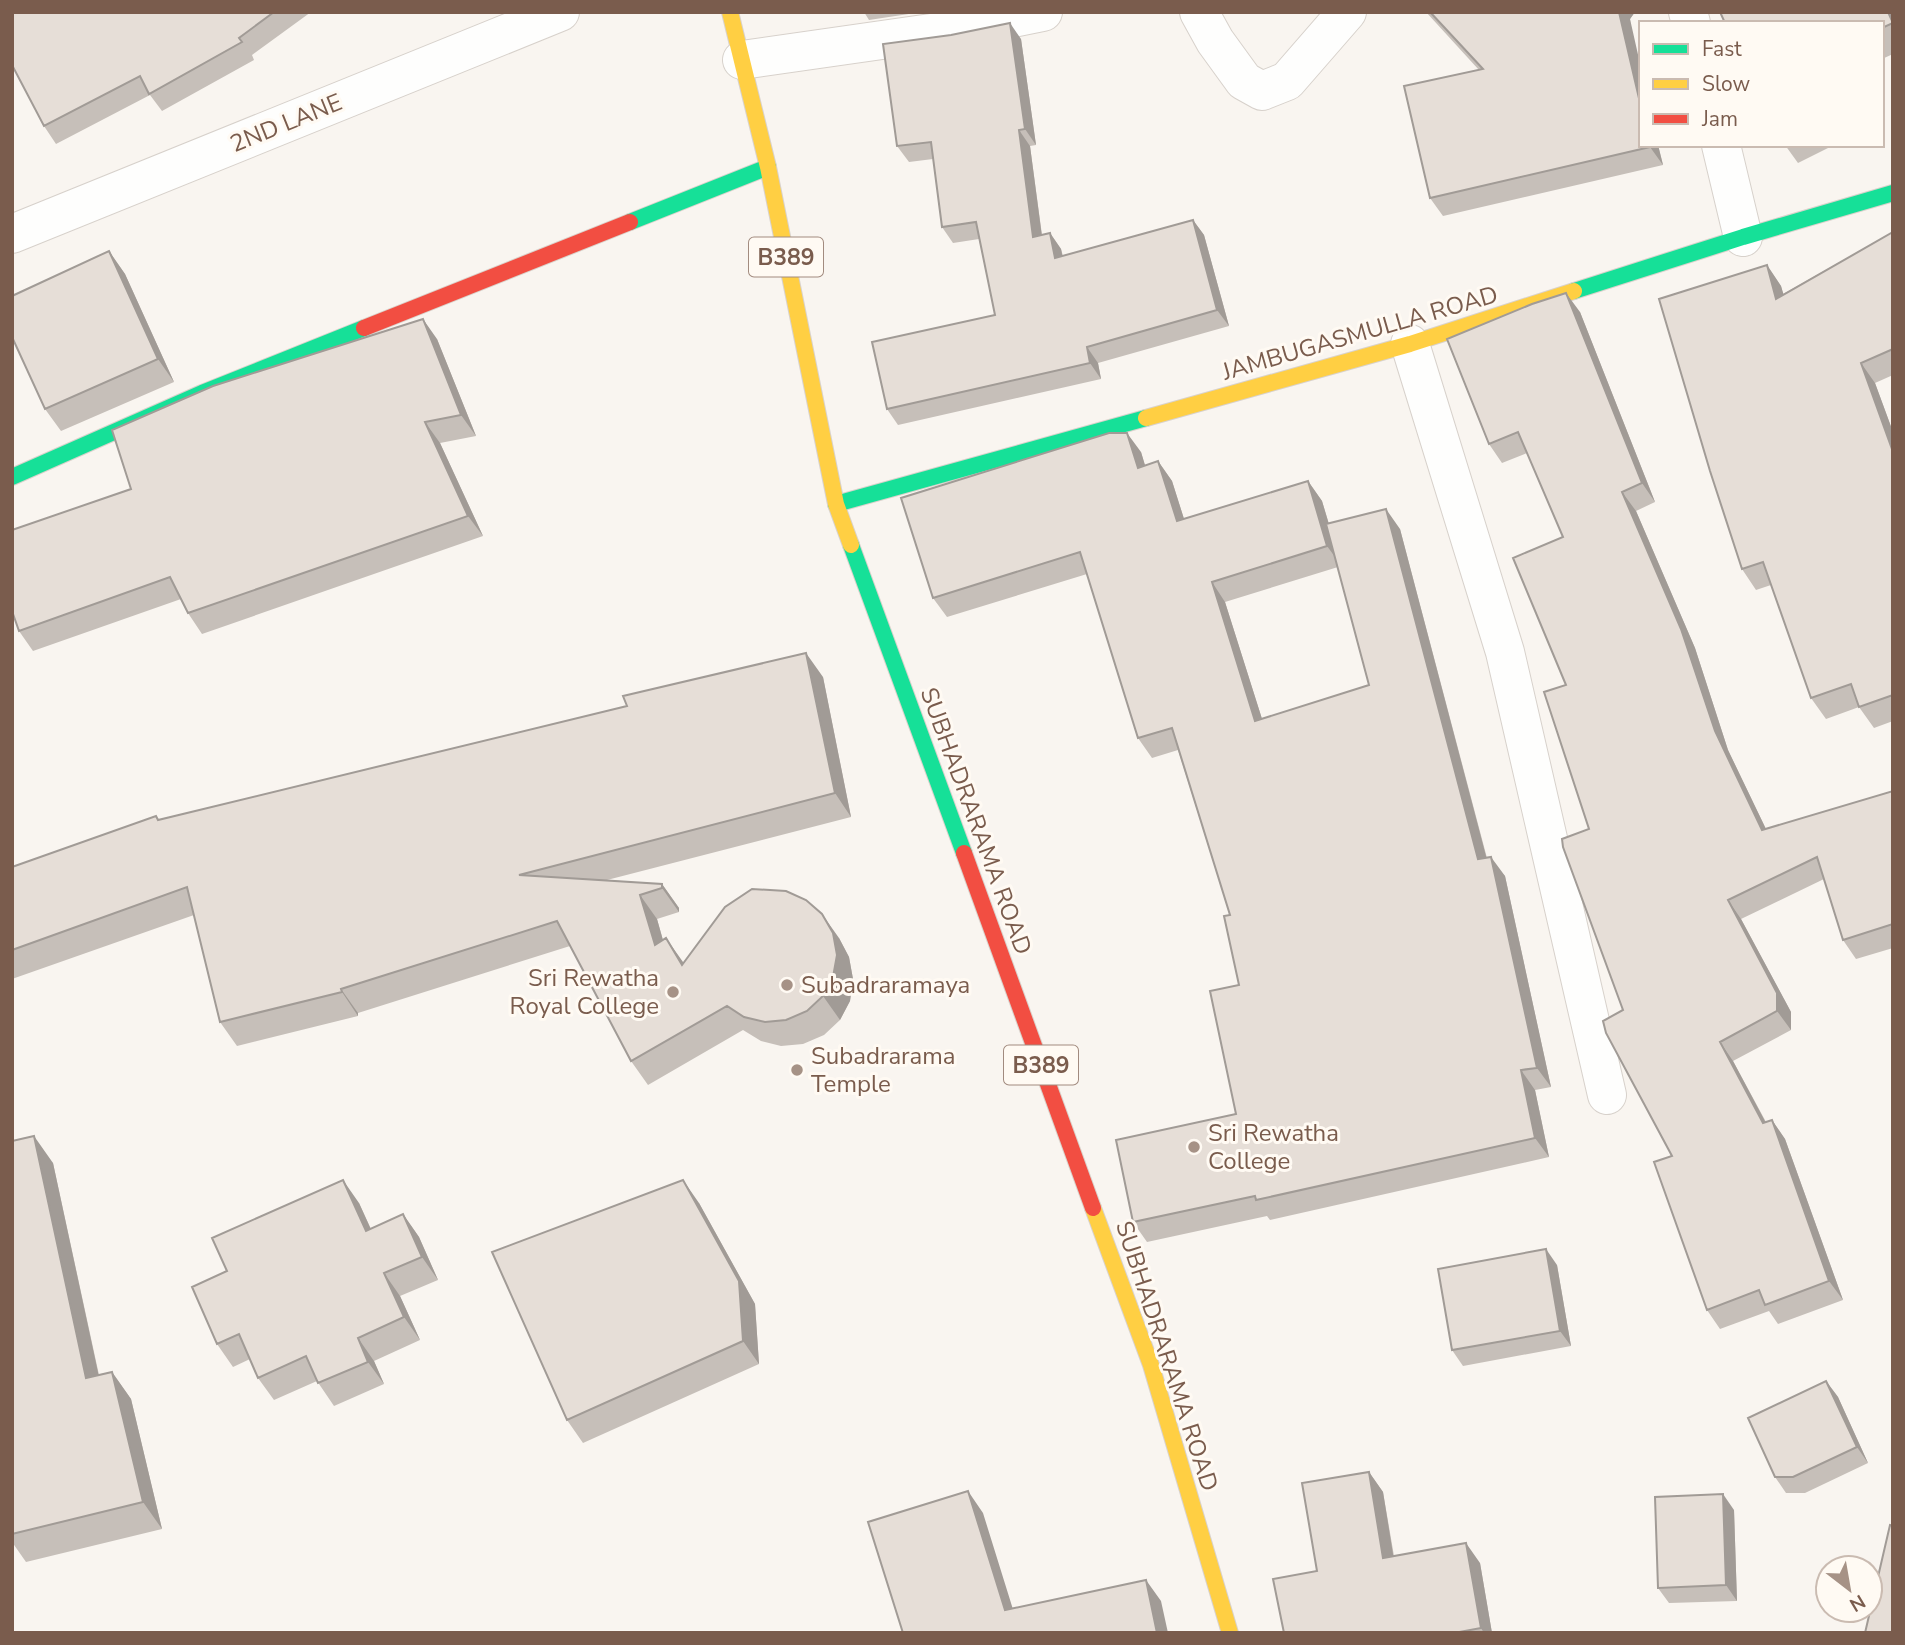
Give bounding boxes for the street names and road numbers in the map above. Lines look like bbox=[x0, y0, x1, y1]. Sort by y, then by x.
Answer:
street label: 2ND LANE bbox=[225, 86, 347, 160]
road number: B389 bbox=[749, 238, 823, 276]
street label: JAMBUGASMULLA ROAD bbox=[1217, 278, 1502, 388]
street label: SUBHADRARAMA ROAD bbox=[913, 683, 1039, 959]
road number: B389 bbox=[1004, 1046, 1078, 1084]
street label: SUBHADRARAMA ROAD bbox=[1108, 1217, 1226, 1495]

